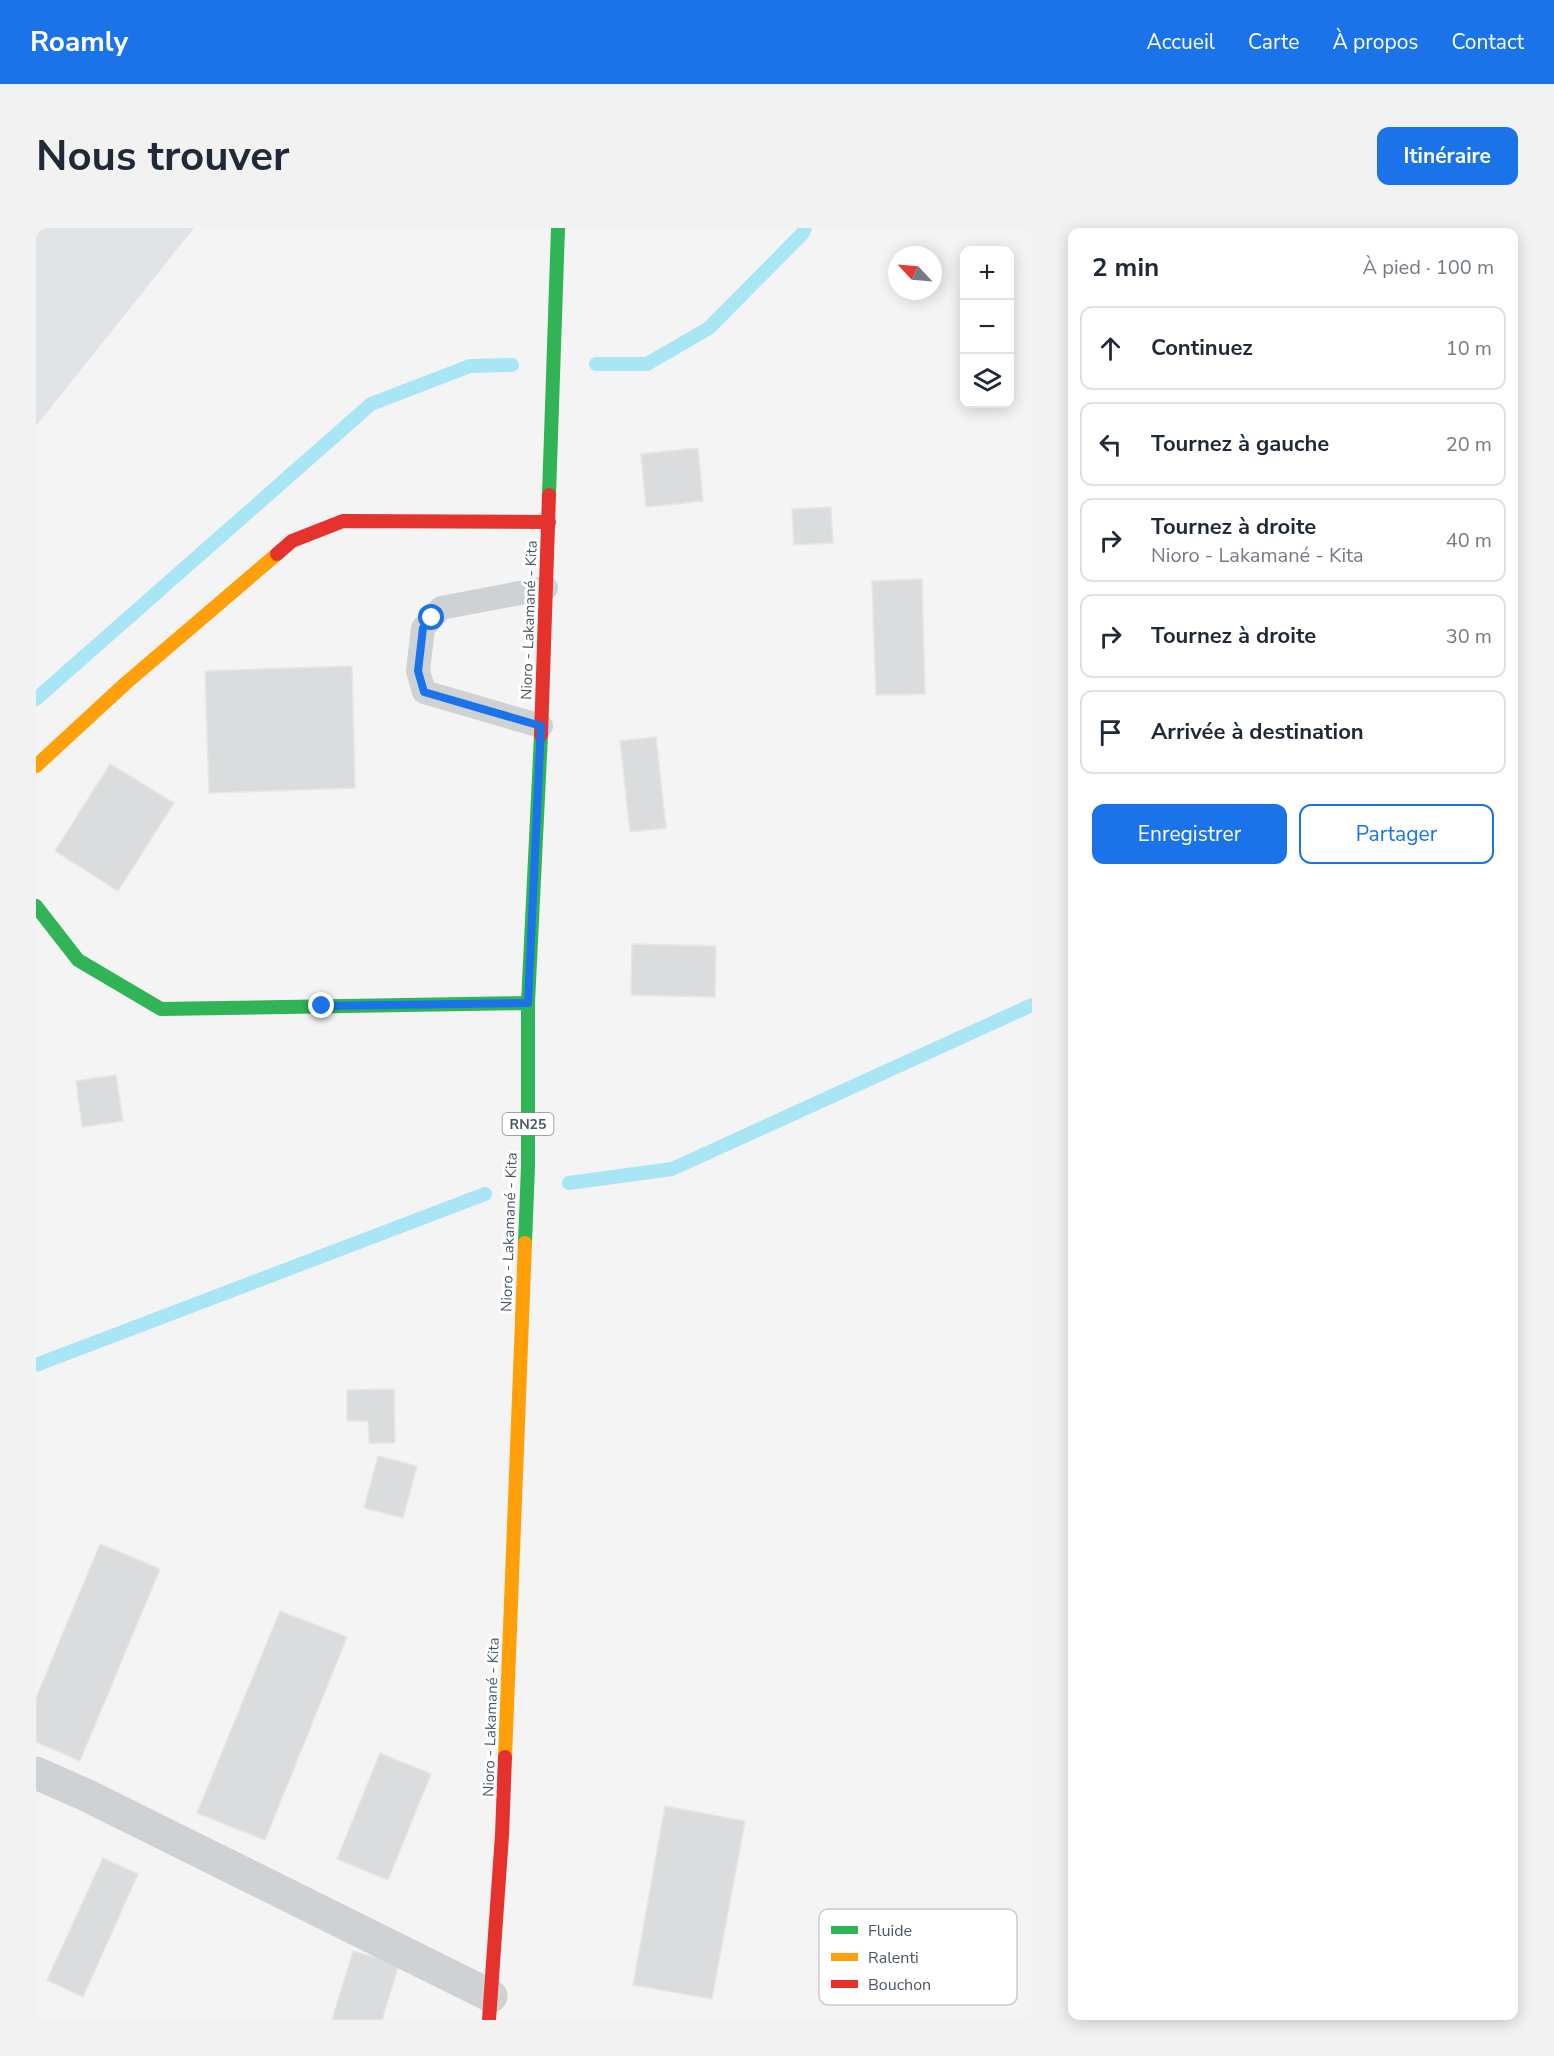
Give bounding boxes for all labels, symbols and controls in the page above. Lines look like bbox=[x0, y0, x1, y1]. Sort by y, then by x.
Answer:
text: Roamly bbox=[30, 23, 128, 61]
text: Accueil bbox=[1146, 28, 1215, 56]
text: Carte bbox=[1248, 28, 1299, 56]
text: À propos bbox=[1332, 28, 1418, 56]
text: Contact bbox=[1451, 28, 1524, 56]
button: Itinéraire bbox=[1377, 127, 1518, 185]
text: Nous trouver bbox=[36, 128, 289, 185]
north arrow bbox=[888, 246, 942, 300]
map controls bbox=[960, 246, 1014, 408]
button: + bbox=[960, 246, 1014, 300]
text: 2 min bbox=[1092, 250, 1159, 285]
text: À pied · 100 m bbox=[1363, 254, 1494, 281]
button: − bbox=[960, 300, 1014, 354]
icon: ahead bbox=[1094, 332, 1127, 365]
text: Continuez bbox=[1151, 333, 1253, 363]
text: 10 m bbox=[1446, 335, 1492, 362]
button: layers bbox=[960, 354, 1014, 408]
icon: left bbox=[1094, 428, 1127, 461]
text: Tournez à gauche bbox=[1151, 429, 1329, 459]
text: 20 m bbox=[1446, 431, 1492, 458]
text: Tournez à droite bbox=[1151, 512, 1316, 542]
icon: right bbox=[1094, 524, 1127, 557]
text: 40 m bbox=[1446, 527, 1492, 554]
street label: Nioro - Lakamané - Kita bbox=[516, 540, 542, 700]
text: Nioro - Lakamané - Kita bbox=[1151, 542, 1364, 569]
route start bbox=[418, 604, 444, 630]
icon: right bbox=[1094, 620, 1127, 653]
text: Tournez à droite bbox=[1151, 621, 1316, 651]
text: 30 m bbox=[1446, 623, 1492, 650]
icon: arrive bbox=[1094, 716, 1127, 749]
text: Arrivée à destination bbox=[1151, 717, 1364, 747]
button: Enregistrer bbox=[1092, 804, 1287, 864]
button: Partager bbox=[1299, 804, 1494, 864]
route end bbox=[308, 992, 334, 1018]
road number: RN25 bbox=[502, 1113, 554, 1135]
street label: Nioro - Lakamané - Kita bbox=[496, 1152, 522, 1312]
street label: Nioro - Lakamané - Kita bbox=[478, 1637, 504, 1797]
legend bbox=[819, 1909, 1017, 2005]
text: Fluide bbox=[868, 1920, 912, 1942]
text: Ralenti bbox=[868, 1947, 919, 1969]
text: Bouchon bbox=[868, 1974, 931, 1996]

